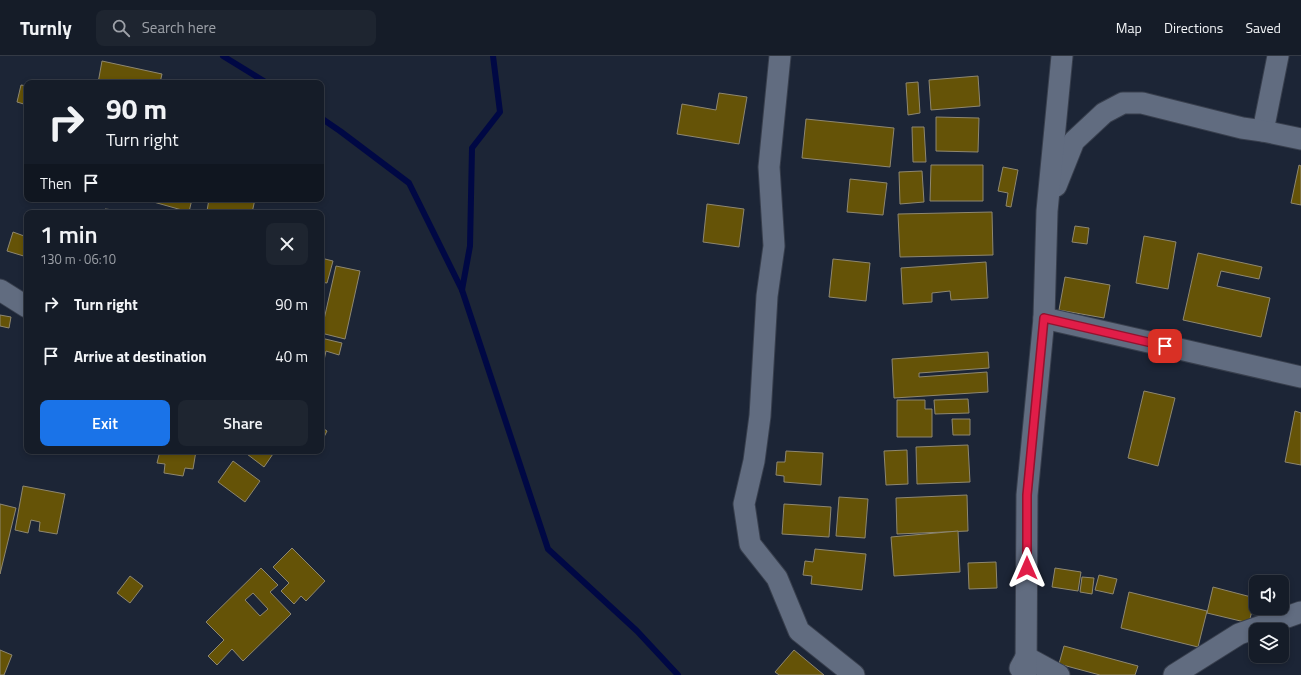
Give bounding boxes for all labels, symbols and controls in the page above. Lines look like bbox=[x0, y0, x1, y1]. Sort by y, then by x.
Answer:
search box bbox=[96, 10, 376, 46]
text: Turnly bbox=[20, 13, 72, 42]
text: Search here bbox=[142, 16, 216, 39]
icon: search bbox=[110, 17, 132, 39]
text: Map bbox=[1116, 17, 1142, 38]
text: Directions bbox=[1164, 17, 1223, 38]
text: Saved bbox=[1245, 17, 1281, 38]
text: 90 m bbox=[106, 87, 167, 130]
icon: right bbox=[40, 96, 92, 148]
text: Turn right bbox=[106, 126, 179, 153]
text: Then bbox=[40, 172, 72, 195]
icon: arrive bbox=[80, 172, 102, 194]
text: 1 min bbox=[40, 216, 98, 252]
button: close bbox=[266, 223, 308, 265]
text: 130 m · 06:10 bbox=[40, 249, 116, 269]
icon: right bbox=[40, 293, 62, 315]
text: Turn right bbox=[74, 293, 138, 316]
text: 90 m bbox=[275, 293, 308, 316]
pin bbox=[1148, 329, 1182, 363]
icon: arrive bbox=[1154, 335, 1176, 357]
icon: arrive bbox=[40, 345, 62, 367]
text: Arrive at destination bbox=[74, 345, 207, 368]
text: 40 m bbox=[275, 345, 308, 368]
button: Exit bbox=[40, 400, 170, 446]
button: Share bbox=[178, 400, 308, 446]
position arrow bbox=[1006, 547, 1048, 589]
map controls bbox=[1249, 575, 1289, 663]
button: sound bbox=[1249, 575, 1289, 615]
button: layers bbox=[1249, 623, 1289, 663]

